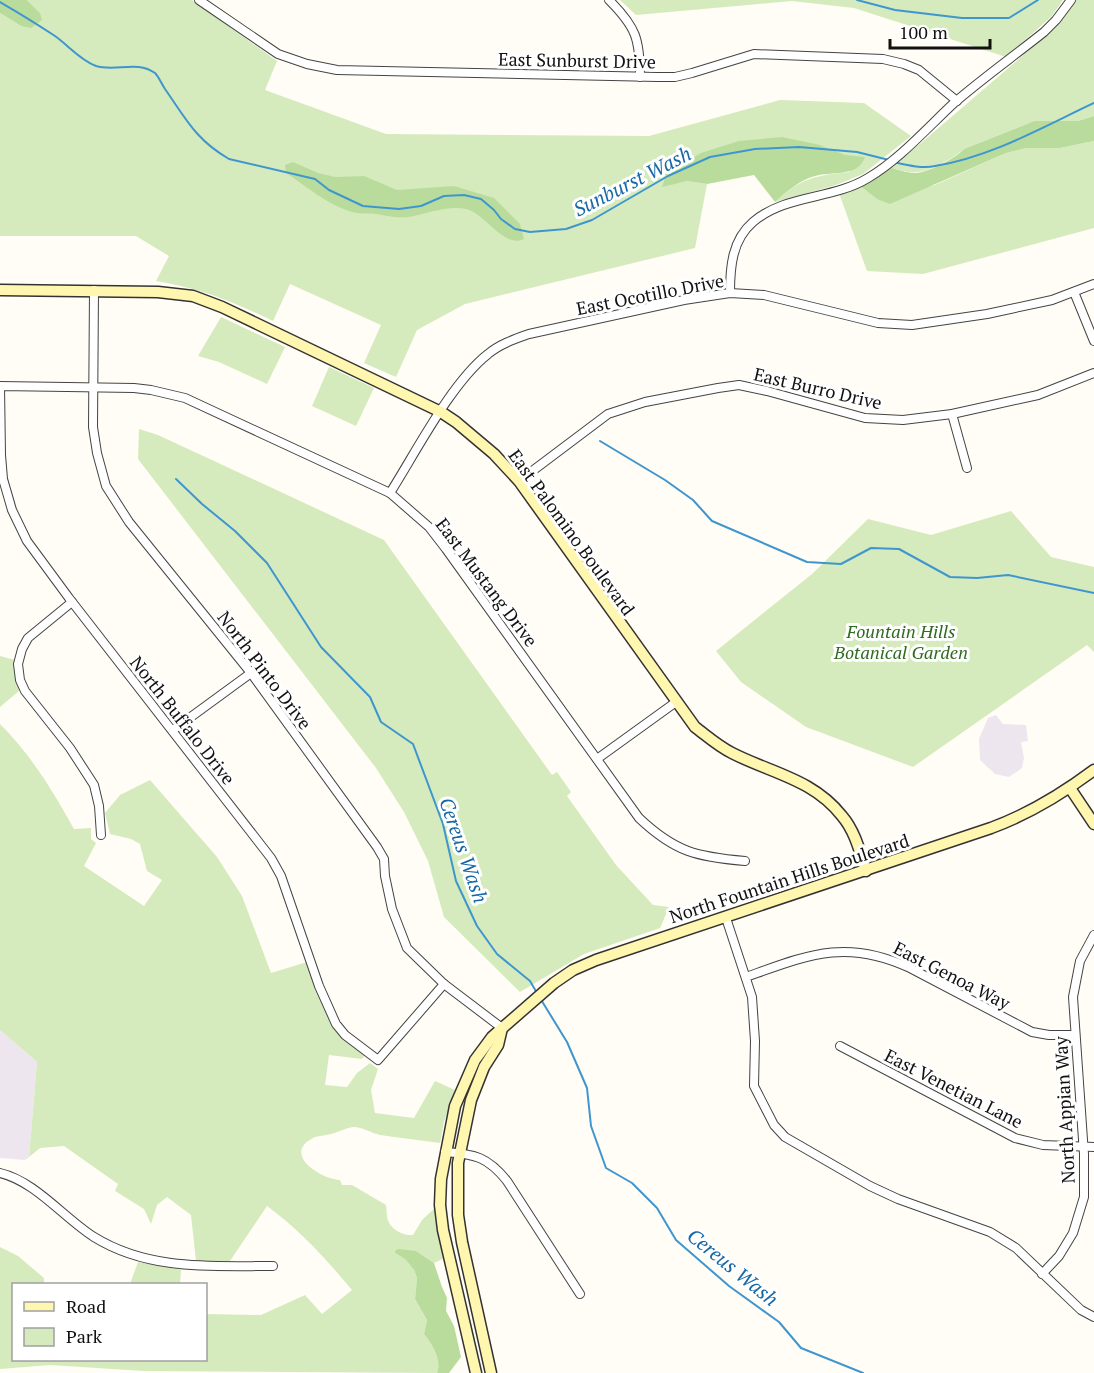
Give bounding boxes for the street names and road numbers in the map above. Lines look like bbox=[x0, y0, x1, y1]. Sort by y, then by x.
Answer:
street label: East Sunburst Drive bbox=[498, 47, 656, 73]
street label: East Ocotillo Drive bbox=[574, 268, 726, 320]
street label: East Burro Drive bbox=[752, 362, 884, 414]
street label: East Palomino Boulevard bbox=[503, 444, 641, 620]
street label: East Mustang Drive bbox=[431, 513, 543, 651]
street label: North Pinto Drive bbox=[213, 606, 317, 734]
street label: North Buffalo Drive bbox=[125, 651, 241, 789]
street label: North Fountain Hills Boulevard bbox=[666, 828, 912, 928]
street label: East Genoa Way bbox=[890, 935, 1015, 1015]
street label: North Appian Way bbox=[1048, 1035, 1080, 1184]
street label: East Venetian Lane bbox=[881, 1043, 1027, 1133]

